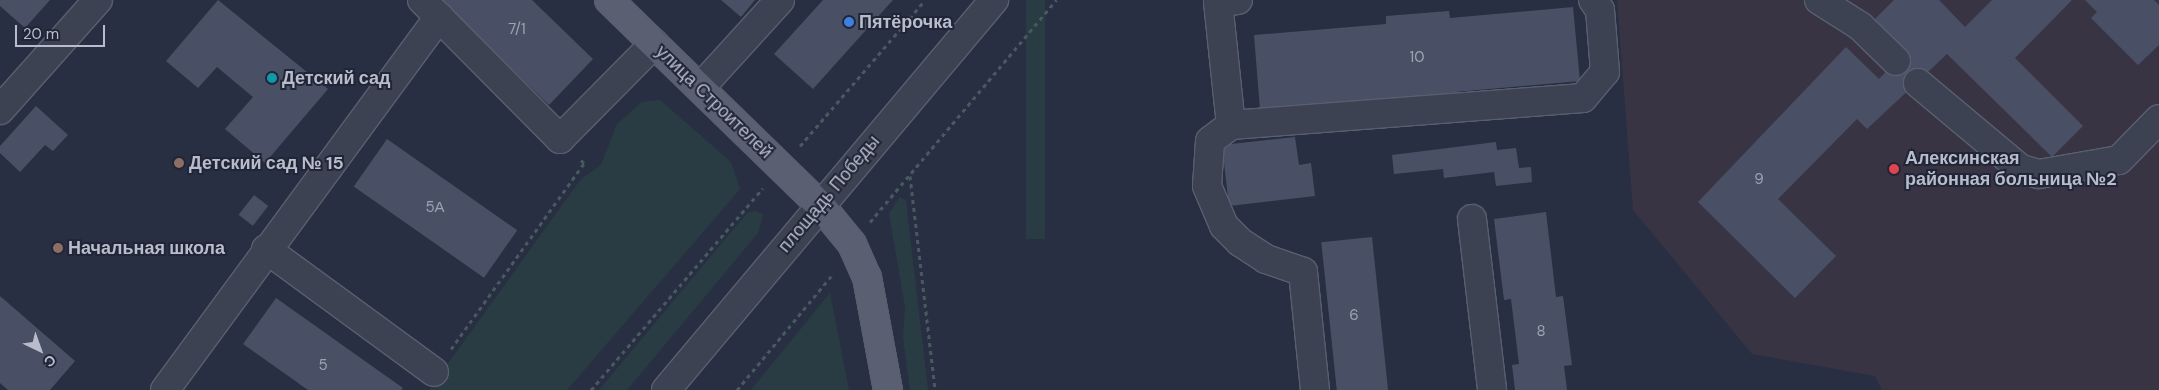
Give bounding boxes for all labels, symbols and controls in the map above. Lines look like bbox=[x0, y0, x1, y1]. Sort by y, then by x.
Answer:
place label: Пятёрочка bbox=[859, 11, 952, 33]
scale bar bbox=[18, 15, 108, 47]
marker: Пятёрочка bbox=[843, 16, 855, 28]
house number: 7/1 bbox=[508, 21, 526, 39]
text: 20 m bbox=[23, 24, 59, 44]
street label: улица Строителей bbox=[651, 41, 777, 163]
house number: 10 bbox=[1410, 49, 1424, 67]
place label: Детский сад bbox=[282, 67, 390, 89]
marker: Детский сад bbox=[266, 72, 278, 84]
street label: площадь Победы bbox=[774, 131, 884, 257]
place label: Алексинская районная больница №2 bbox=[1905, 148, 2117, 190]
place label: Детский сад № 15 bbox=[189, 152, 344, 174]
marker: Детский сад № 15 bbox=[173, 157, 185, 169]
marker: Алексинская районная больница №2 bbox=[1887, 162, 1901, 176]
house number: 9 bbox=[1754, 171, 1764, 189]
house number: 5А bbox=[425, 199, 445, 217]
place label: Начальная школа bbox=[68, 237, 225, 259]
marker: Начальная школа bbox=[52, 242, 64, 254]
house number: 6 bbox=[1349, 307, 1359, 325]
house number: 8 bbox=[1536, 323, 1546, 341]
north arrow bbox=[15, 325, 65, 375]
text: С bbox=[40, 351, 60, 371]
house number: 5 bbox=[318, 357, 328, 375]

